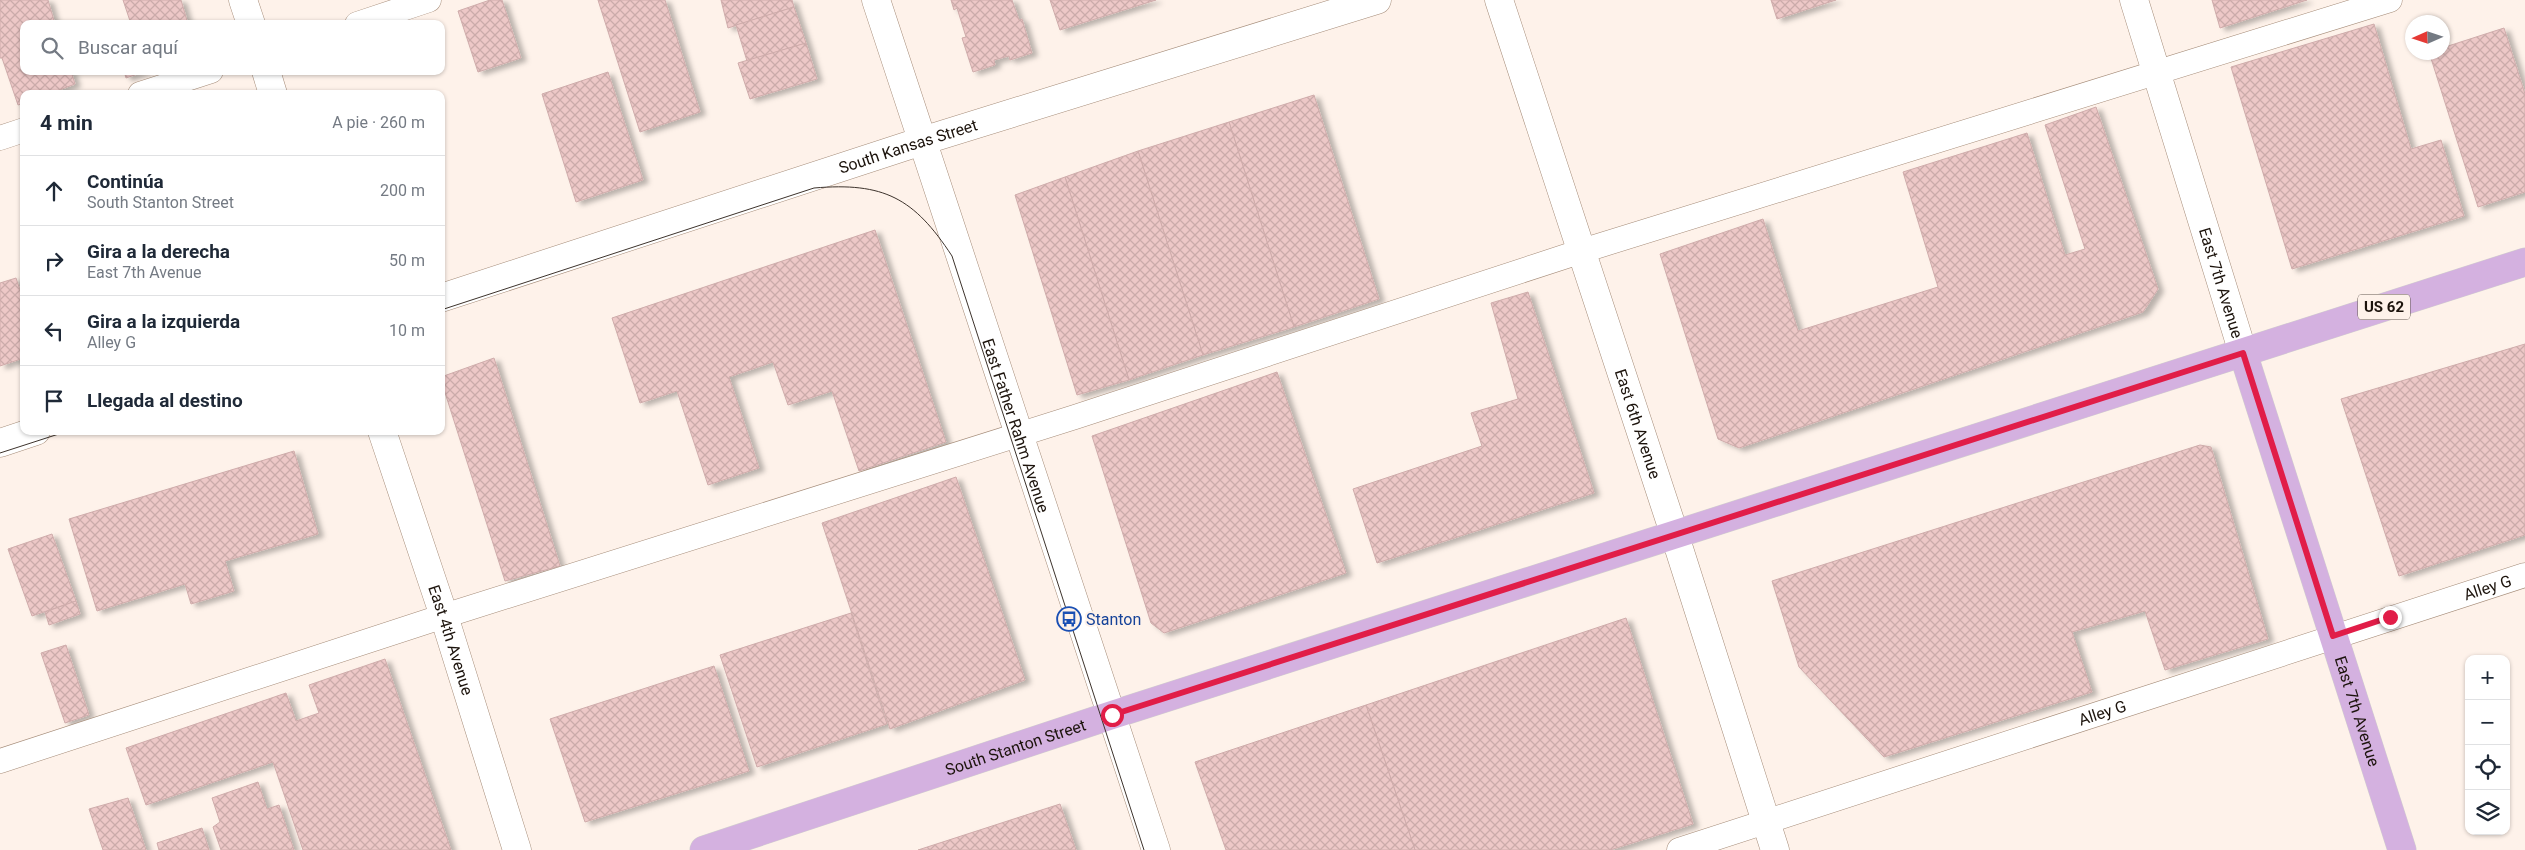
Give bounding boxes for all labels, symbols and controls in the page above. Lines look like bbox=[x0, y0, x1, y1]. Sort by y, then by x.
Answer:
north arrow bbox=[2405, 15, 2450, 60]
search box bbox=[20, 20, 445, 75]
icon: search bbox=[38, 34, 66, 62]
text: Buscar aquí bbox=[78, 36, 178, 59]
text: 4 min bbox=[40, 111, 93, 135]
text: A pie · 260 m bbox=[332, 113, 425, 132]
street label: South Kansas Street bbox=[836, 115, 980, 177]
text: Continúa bbox=[87, 170, 164, 193]
icon: ahead bbox=[40, 177, 68, 205]
text: 200 m bbox=[380, 181, 425, 200]
text: South Stanton Street bbox=[87, 193, 234, 212]
street label: East 7th Avenue bbox=[2195, 225, 2247, 340]
text: Gira a la derecha bbox=[87, 240, 230, 263]
icon: right bbox=[40, 247, 68, 275]
text: 50 m bbox=[389, 251, 425, 270]
text: East 7th Avenue bbox=[87, 263, 202, 282]
road number: US 62 bbox=[2358, 294, 2410, 320]
text: Gira a la izquierda bbox=[87, 310, 240, 333]
icon: left bbox=[40, 317, 68, 345]
text: 10 m bbox=[389, 321, 425, 340]
text: Alley G bbox=[87, 333, 136, 352]
street label: East Father Rahm Avenue bbox=[979, 336, 1054, 515]
street label: East 6th Avenue bbox=[1611, 366, 1665, 481]
icon: arrive bbox=[40, 387, 68, 415]
text: Llegada al destino bbox=[87, 389, 243, 412]
street label: Alley G bbox=[2461, 571, 2514, 604]
street label: East 4th Avenue bbox=[425, 582, 478, 697]
bus stop icon: Stanton bbox=[1056, 606, 1082, 632]
route end bbox=[2379, 606, 2402, 629]
place label: Stanton bbox=[1086, 610, 1141, 629]
street label: East 7th Avenue bbox=[2331, 654, 2384, 769]
map controls bbox=[2465, 655, 2510, 835]
button: + bbox=[2465, 655, 2510, 700]
street label: Alley G bbox=[2076, 696, 2128, 729]
button: − bbox=[2465, 700, 2510, 745]
route start bbox=[1101, 704, 1124, 727]
street label: South Stanton Street bbox=[943, 715, 1088, 779]
button: locate bbox=[2465, 745, 2510, 790]
button: layers bbox=[2465, 790, 2510, 835]

